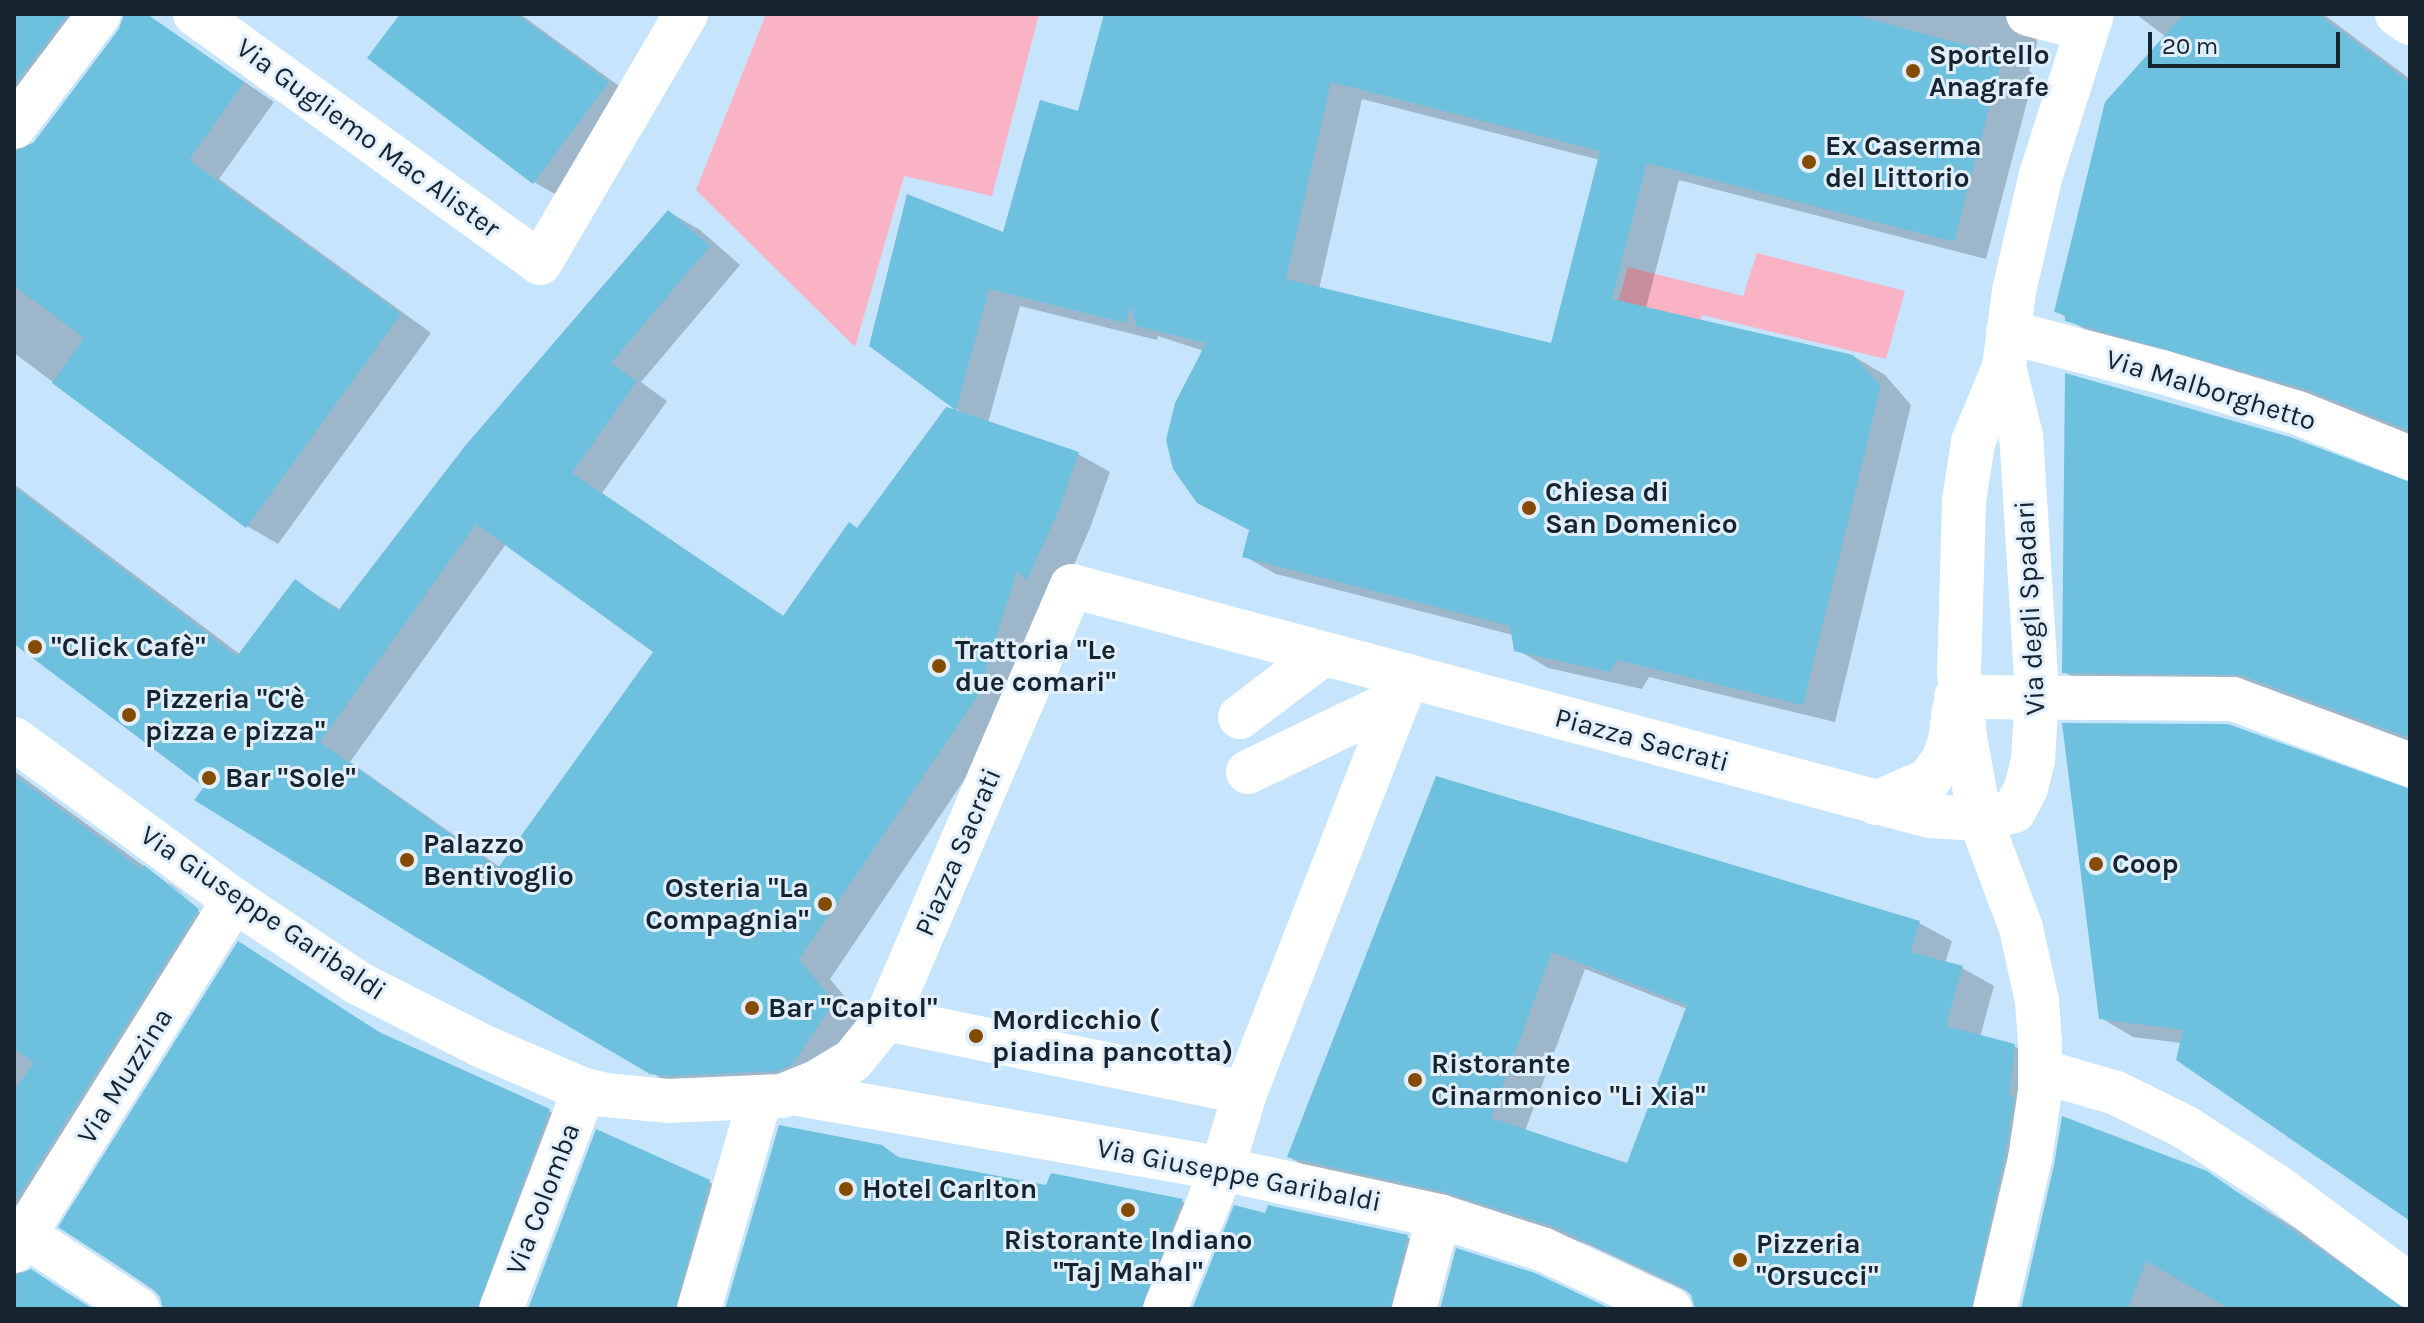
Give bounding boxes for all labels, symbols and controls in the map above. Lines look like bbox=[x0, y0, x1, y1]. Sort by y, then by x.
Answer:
scale bar bbox=[2152, 16, 2344, 66]
street label: Via Gugliemo Mac Alister bbox=[230, 31, 506, 245]
text: 20 m bbox=[2162, 32, 2218, 60]
place label: Sportello Anagrafe bbox=[1929, 38, 2050, 104]
marker: Sportello Anagrafe bbox=[1904, 62, 1922, 80]
place label: Ex Caserma del Littorio bbox=[1825, 129, 1982, 195]
marker: Ex Caserma del Littorio bbox=[1800, 153, 1818, 171]
street label: Via Malborghetto bbox=[2102, 342, 2320, 438]
place label: Chiesa di San Domenico bbox=[1545, 475, 1738, 541]
marker: Chiesa di San Domenico bbox=[1520, 499, 1538, 517]
street label: Via degli Spadari bbox=[2008, 500, 2052, 716]
place label: "Click Cafè" bbox=[51, 630, 206, 664]
place label: Trattoria "Le due comari" bbox=[955, 633, 1116, 699]
marker: "Click Cafè" bbox=[26, 638, 44, 656]
marker: Trattoria "Le due comari" bbox=[930, 657, 948, 675]
place label: Pizzeria "C'è pizza e pizza" bbox=[145, 682, 325, 748]
street label: Piazza Sacrati bbox=[1551, 701, 1733, 779]
marker: Pizzeria "C'è pizza e pizza" bbox=[120, 706, 138, 724]
place label: Bar "Sole" bbox=[225, 761, 356, 795]
street label: Piazza Sacrati bbox=[908, 763, 1008, 941]
marker: Bar "Sole" bbox=[200, 769, 218, 787]
street label: Via Giuseppe Garibaldi bbox=[134, 818, 392, 1008]
place label: Palazzo Bentivoglio bbox=[423, 827, 574, 893]
place label: Coop bbox=[2112, 847, 2179, 881]
marker: Palazzo Bentivoglio bbox=[398, 851, 416, 869]
marker: Coop bbox=[2087, 855, 2105, 873]
place label: Osteria "La Compagnia" bbox=[645, 871, 809, 937]
marker: Osteria "La Compagnia" bbox=[816, 895, 834, 913]
place label: Bar "Capitol" bbox=[768, 991, 938, 1025]
marker: Bar "Capitol" bbox=[743, 999, 761, 1017]
street label: Via Muzzina bbox=[70, 1002, 180, 1150]
place label: Mordicchio ( piadina pancotta) bbox=[992, 1003, 1233, 1069]
marker: Mordicchio ( piadina pancotta) bbox=[967, 1027, 985, 1045]
place label: Ristorante Cinarmonico "Li Xia" bbox=[1431, 1047, 1706, 1113]
marker: Ristorante Cinarmonico "Li Xia" bbox=[1406, 1071, 1424, 1089]
street label: Via Colomba bbox=[499, 1118, 587, 1280]
street label: Via Giuseppe Garibaldi bbox=[1094, 1131, 1384, 1219]
place label: Hotel Carlton bbox=[862, 1172, 1037, 1206]
marker: Hotel Carlton bbox=[837, 1180, 855, 1198]
marker: Ristorante Indiano "Taj Mahal" bbox=[1119, 1201, 1137, 1219]
place label: Ristorante Indiano "Taj Mahal" bbox=[1004, 1223, 1252, 1289]
place label: Pizzeria "Orsucci" bbox=[1756, 1227, 1879, 1293]
marker: Pizzeria "Orsucci" bbox=[1731, 1251, 1749, 1269]

